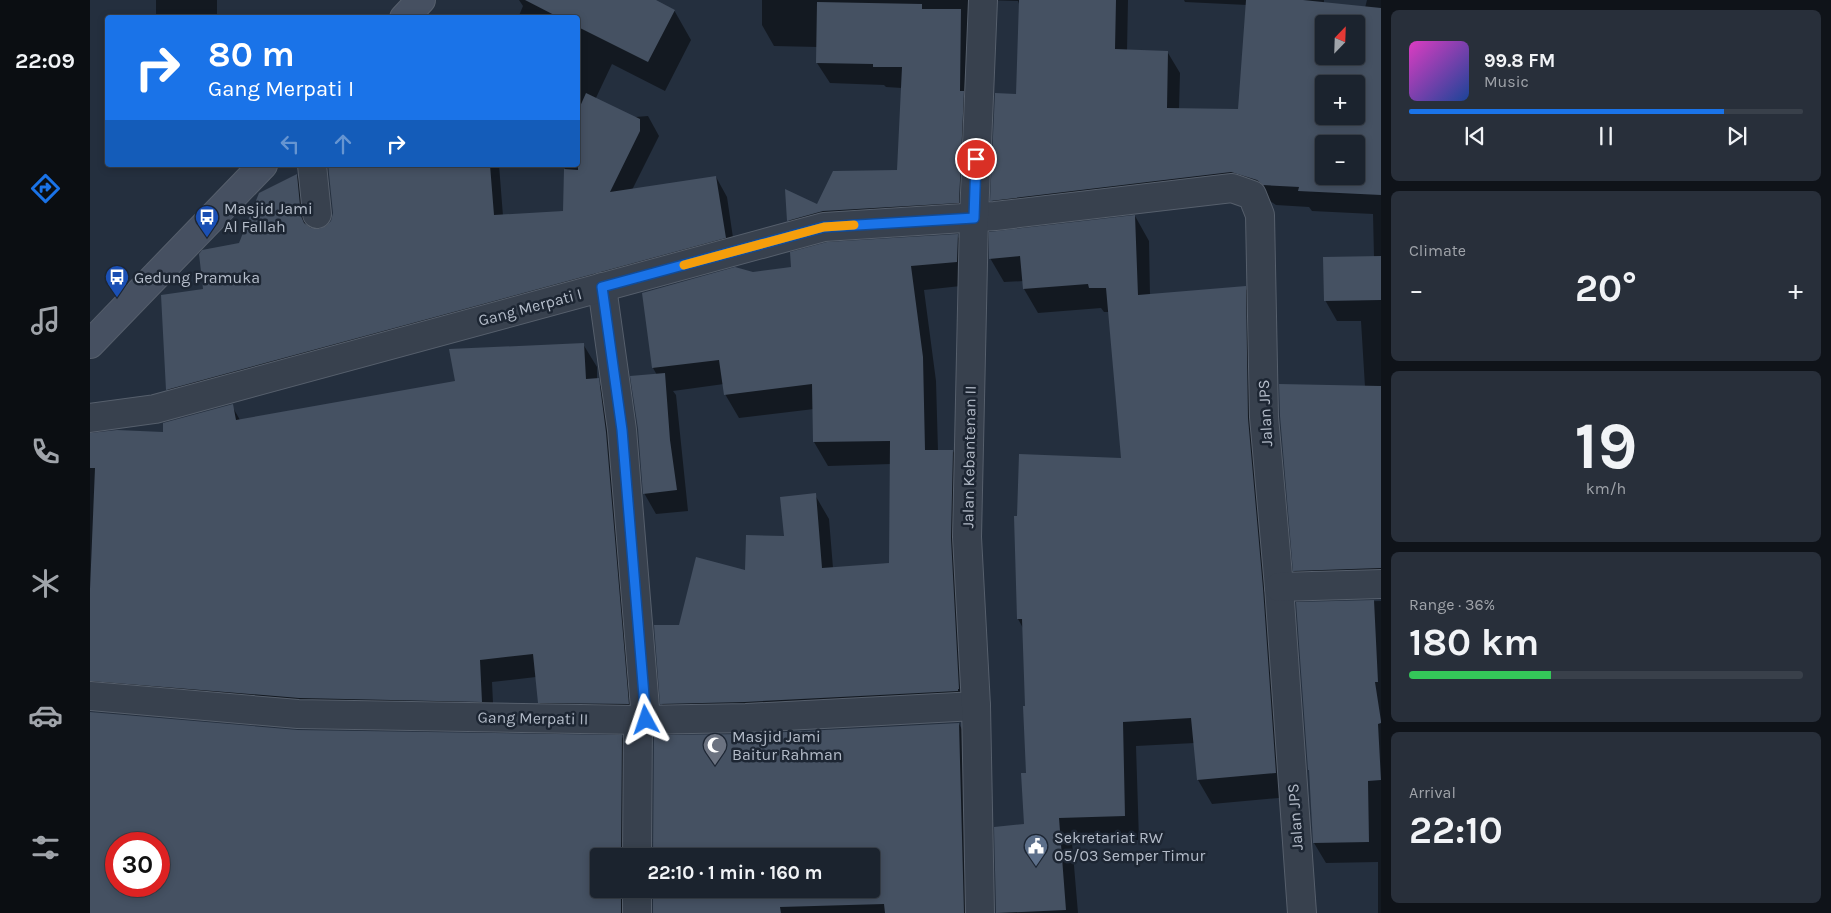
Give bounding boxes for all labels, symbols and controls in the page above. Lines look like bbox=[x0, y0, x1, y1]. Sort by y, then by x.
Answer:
north arrow bbox=[1315, 15, 1365, 65]
map controls bbox=[1315, 15, 1365, 185]
text: 80 m bbox=[208, 34, 295, 75]
icon: right bbox=[125, 35, 190, 100]
text: 22:09 bbox=[15, 48, 75, 74]
text: 99.8 FM bbox=[1484, 50, 1555, 72]
text: Music bbox=[1484, 72, 1529, 91]
button: + bbox=[1315, 75, 1365, 125]
text: Gang Merpati I bbox=[208, 76, 354, 102]
icon: previous bbox=[1461, 122, 1489, 150]
icon: pause bbox=[1592, 122, 1620, 150]
icon: next bbox=[1723, 122, 1751, 150]
icon: left bbox=[276, 130, 304, 158]
icon: ahead bbox=[329, 130, 357, 158]
icon: right bbox=[382, 130, 410, 158]
button: − bbox=[1315, 135, 1365, 185]
pin bbox=[955, 138, 997, 180]
icon: arrive bbox=[962, 145, 990, 173]
icon: directions bbox=[28, 171, 63, 206]
place label: Masjid Jami Al Fallah bbox=[224, 199, 313, 236]
bus stop icon: Masjid Jami Al Fallah bbox=[194, 204, 220, 238]
text: Climate bbox=[1409, 241, 1466, 260]
bus stop icon: Gedung Pramuka bbox=[104, 264, 130, 298]
text: 20° bbox=[1575, 266, 1637, 311]
place label: Gedung Pramuka bbox=[134, 268, 260, 287]
text: − bbox=[1409, 273, 1424, 306]
text: + bbox=[1788, 273, 1803, 306]
street label: Gang Merpati I bbox=[476, 284, 584, 330]
icon: music bbox=[28, 303, 63, 338]
street label: Jalan JPS bbox=[1254, 379, 1276, 447]
street label: Jalan Kebantenan II bbox=[958, 385, 980, 529]
text: 19 bbox=[1575, 408, 1637, 484]
icon: phone bbox=[28, 434, 63, 469]
text: km/h bbox=[1586, 479, 1626, 498]
icon: climate bbox=[28, 566, 63, 601]
text: Range · 36% bbox=[1409, 595, 1495, 614]
text: 180 km bbox=[1409, 620, 1539, 665]
position arrow bbox=[619, 693, 671, 745]
icon: car bbox=[28, 698, 63, 733]
street label: Gang Merpati II bbox=[477, 708, 589, 728]
place label: Masjid Jami Baitur Rahman bbox=[732, 727, 843, 764]
mosque icon: Masjid Jami Baitur Rahman bbox=[702, 732, 728, 766]
street label: Jalan JPS bbox=[1283, 783, 1307, 851]
text: Arrival bbox=[1409, 783, 1456, 802]
text: 22:10 bbox=[1409, 808, 1503, 853]
place label: Sekretariat RW 05/03 Semper Timur bbox=[1054, 828, 1206, 865]
icon: filters bbox=[28, 830, 63, 865]
speed limit sign: 30 bbox=[105, 832, 170, 897]
public building icon: Sekretariat RW 05/03 Semper Timur bbox=[1023, 833, 1049, 867]
text: 22:10 · 1 min · 160 m bbox=[647, 862, 823, 884]

